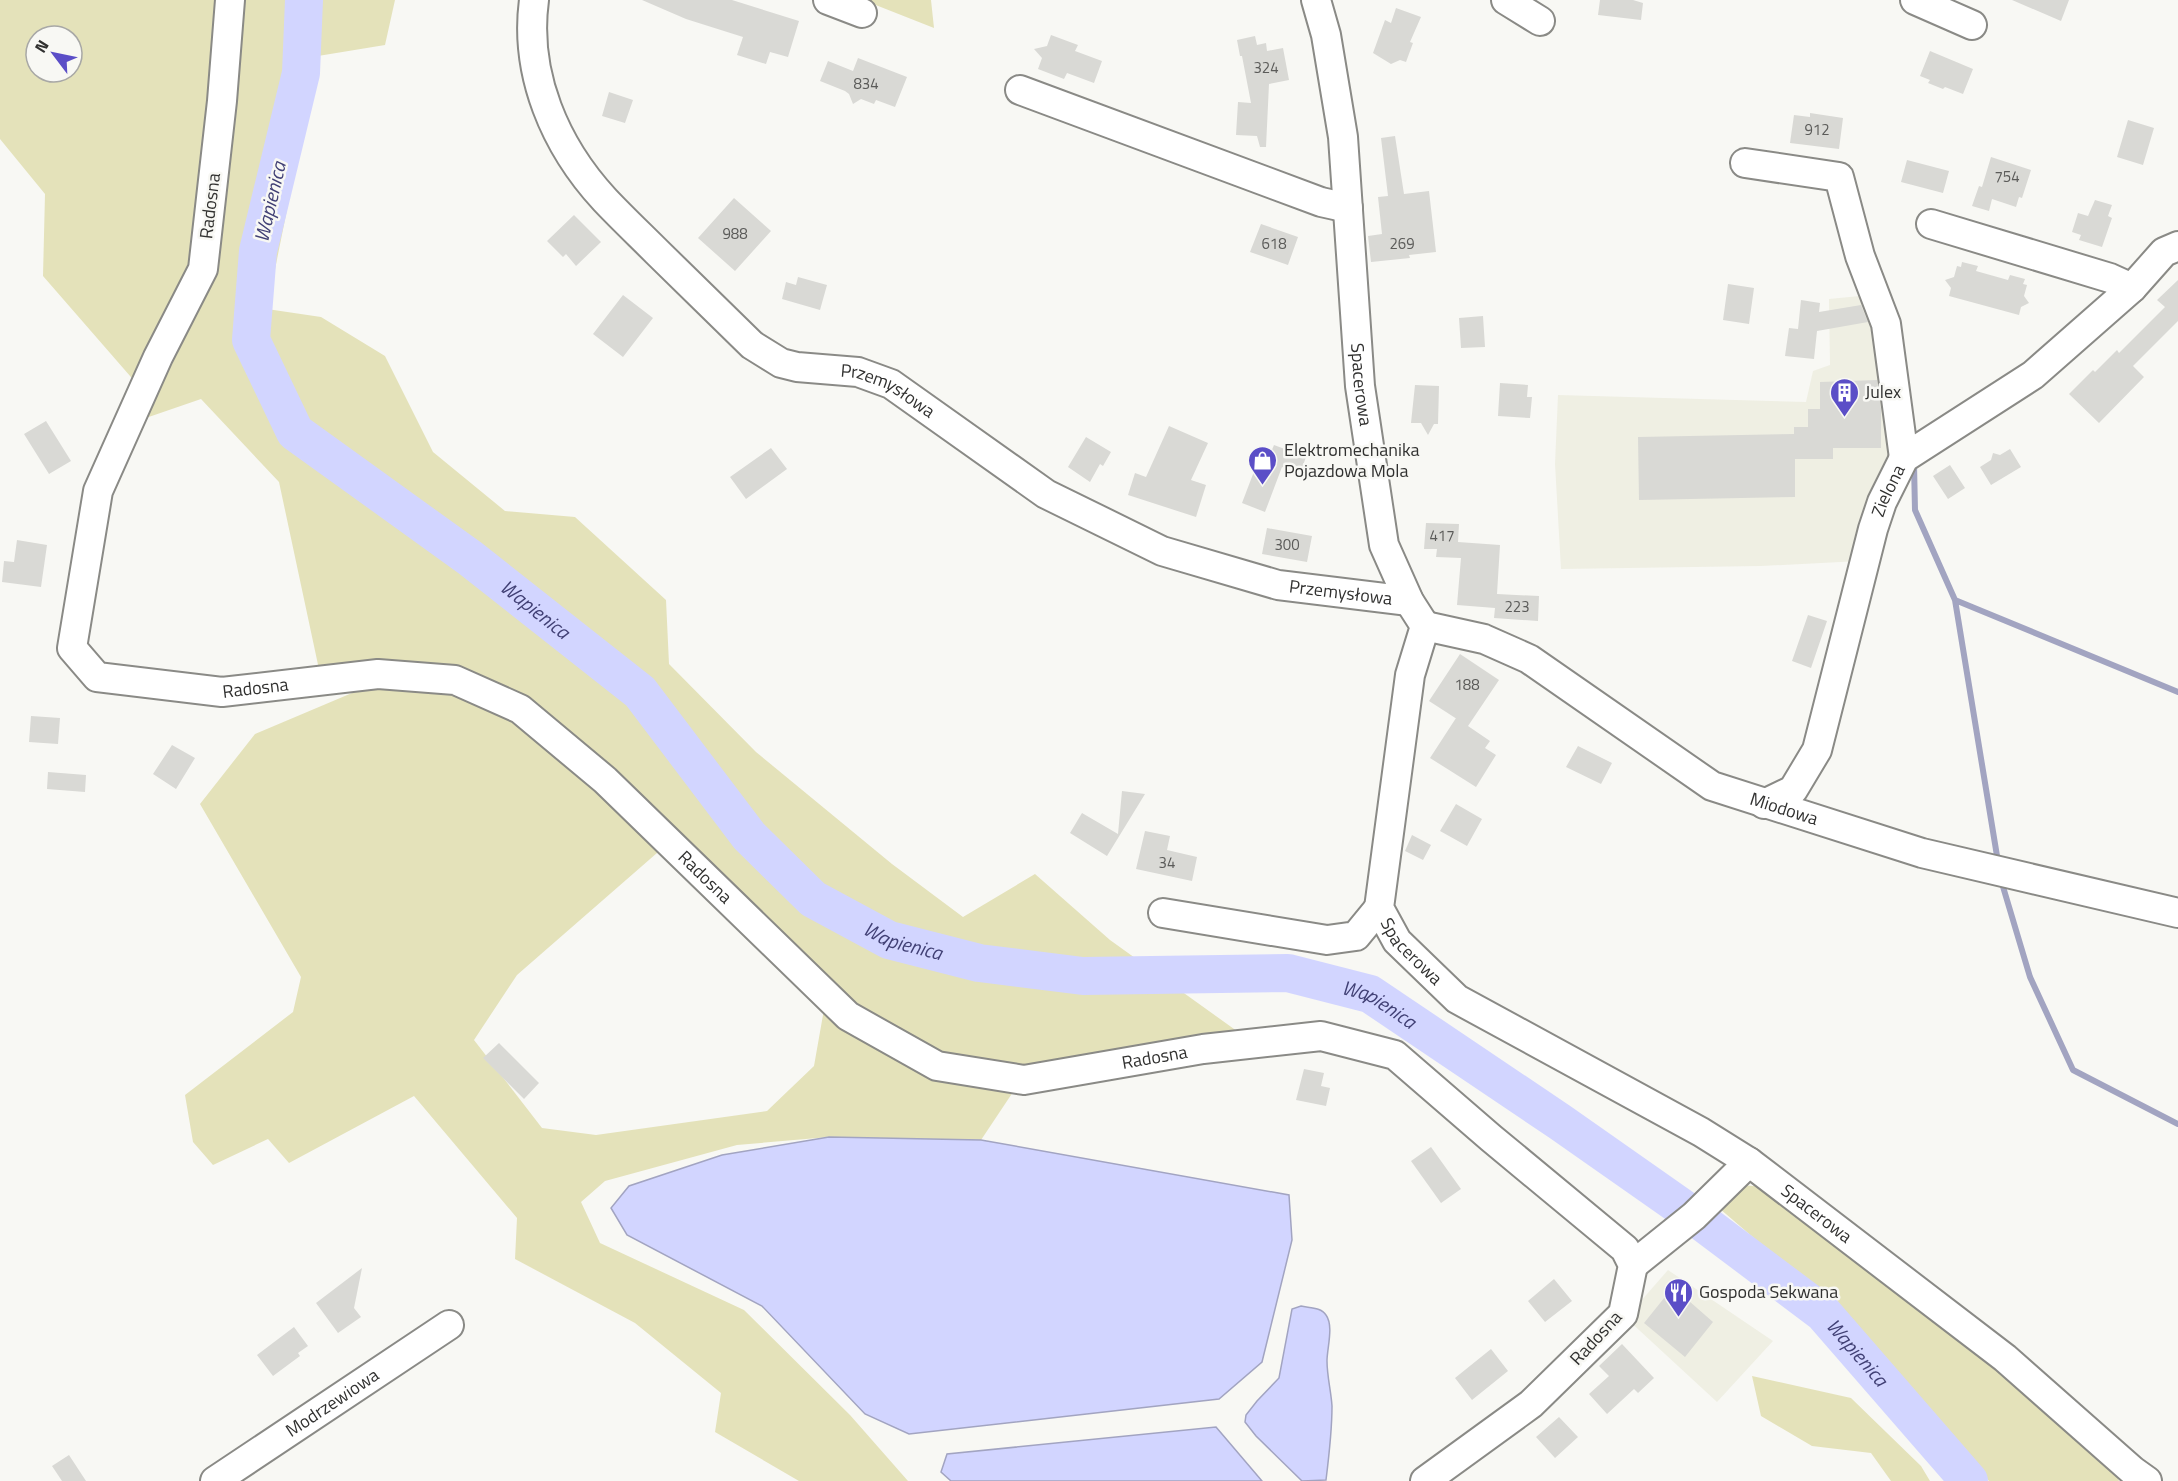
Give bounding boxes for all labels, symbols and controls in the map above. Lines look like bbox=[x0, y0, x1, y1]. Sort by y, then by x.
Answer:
north arrow bbox=[24, 24, 84, 84]
text: N bbox=[28, 35, 54, 57]
house number: 324 bbox=[1253, 56, 1279, 79]
house number: 834 bbox=[853, 72, 879, 95]
house number: 912 bbox=[1804, 118, 1830, 141]
water label: Wapienica bbox=[245, 158, 294, 245]
house number: 754 bbox=[1994, 165, 2020, 188]
street label: Radosna bbox=[192, 171, 227, 240]
house number: 988 bbox=[722, 222, 748, 245]
house number: 618 bbox=[1261, 232, 1287, 255]
house number: 269 bbox=[1389, 232, 1415, 255]
street label: Spacerowa bbox=[1344, 342, 1380, 428]
street label: Przemysłowa bbox=[840, 357, 941, 424]
building icon: Julex bbox=[1828, 376, 1860, 418]
place label: Julex bbox=[1865, 378, 1901, 405]
place label: Elektromechanika Pojazdowa Mola bbox=[1284, 436, 1420, 484]
shop icon: Elektromechanika Pojazdowa Mola bbox=[1247, 444, 1279, 486]
street label: Zielona bbox=[1864, 460, 1912, 520]
house number: 417 bbox=[1429, 524, 1455, 547]
house number: 300 bbox=[1274, 533, 1300, 556]
water label: Wapienica bbox=[494, 572, 578, 647]
street label: Przemysłowa bbox=[1288, 572, 1394, 612]
house number: 223 bbox=[1504, 595, 1530, 618]
street label: Radosna bbox=[221, 670, 290, 705]
house number: 188 bbox=[1454, 673, 1480, 696]
street label: Miodowa bbox=[1747, 785, 1822, 832]
street label: Radosna bbox=[672, 844, 739, 910]
house number: 34 bbox=[1159, 851, 1175, 874]
water label: Wapienica bbox=[858, 913, 947, 968]
street label: Spacerowa bbox=[1374, 913, 1449, 991]
water label: Wapienica bbox=[1339, 971, 1424, 1037]
street label: Radosna bbox=[1120, 1038, 1189, 1076]
street label: Spacerowa bbox=[1775, 1177, 1858, 1249]
restaurant icon: Gospoda Sekwana bbox=[1662, 1276, 1694, 1318]
place label: Gospoda Sekwana bbox=[1699, 1278, 1838, 1305]
street label: Radosna bbox=[1563, 1304, 1628, 1371]
water label: Wapienica bbox=[1819, 1311, 1897, 1394]
street label: Modrzewiowa bbox=[280, 1361, 384, 1443]

